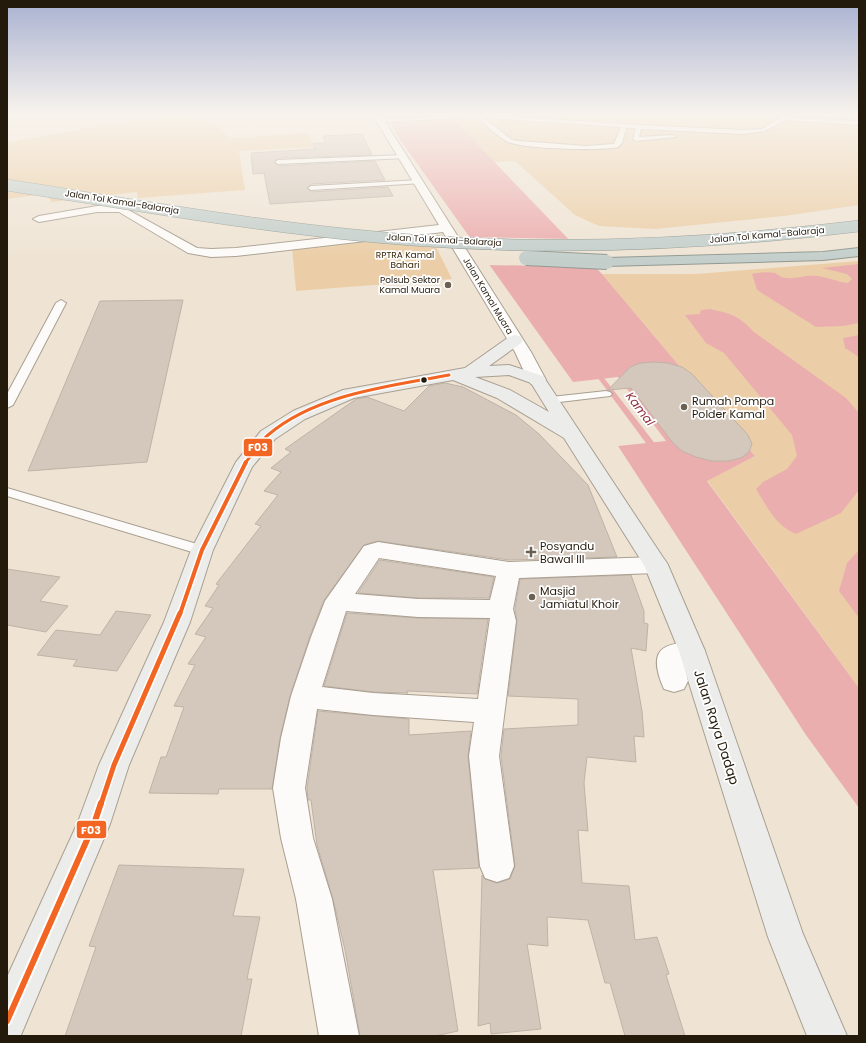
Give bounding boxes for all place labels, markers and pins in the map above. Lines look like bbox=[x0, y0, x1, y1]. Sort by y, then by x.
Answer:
place label: Polsub Sektor Kamal Muara bbox=[380, 274, 441, 296]
marker: Polsub Sektor Kamal Muara bbox=[443, 280, 453, 290]
unlabelled marker bbox=[419, 375, 429, 385]
place label: Rumah Pompa Polder Kamal bbox=[692, 393, 774, 422]
marker: Rumah Pompa Polder Kamal bbox=[679, 402, 689, 412]
place label: Posyandu Bawal III bbox=[540, 538, 594, 567]
marker: Posyandu Bawal III bbox=[525, 546, 537, 558]
place label: Masjid Jamiatul Khoir bbox=[540, 583, 619, 612]
marker: Masjid Jamiatul Khoir bbox=[527, 592, 537, 602]

